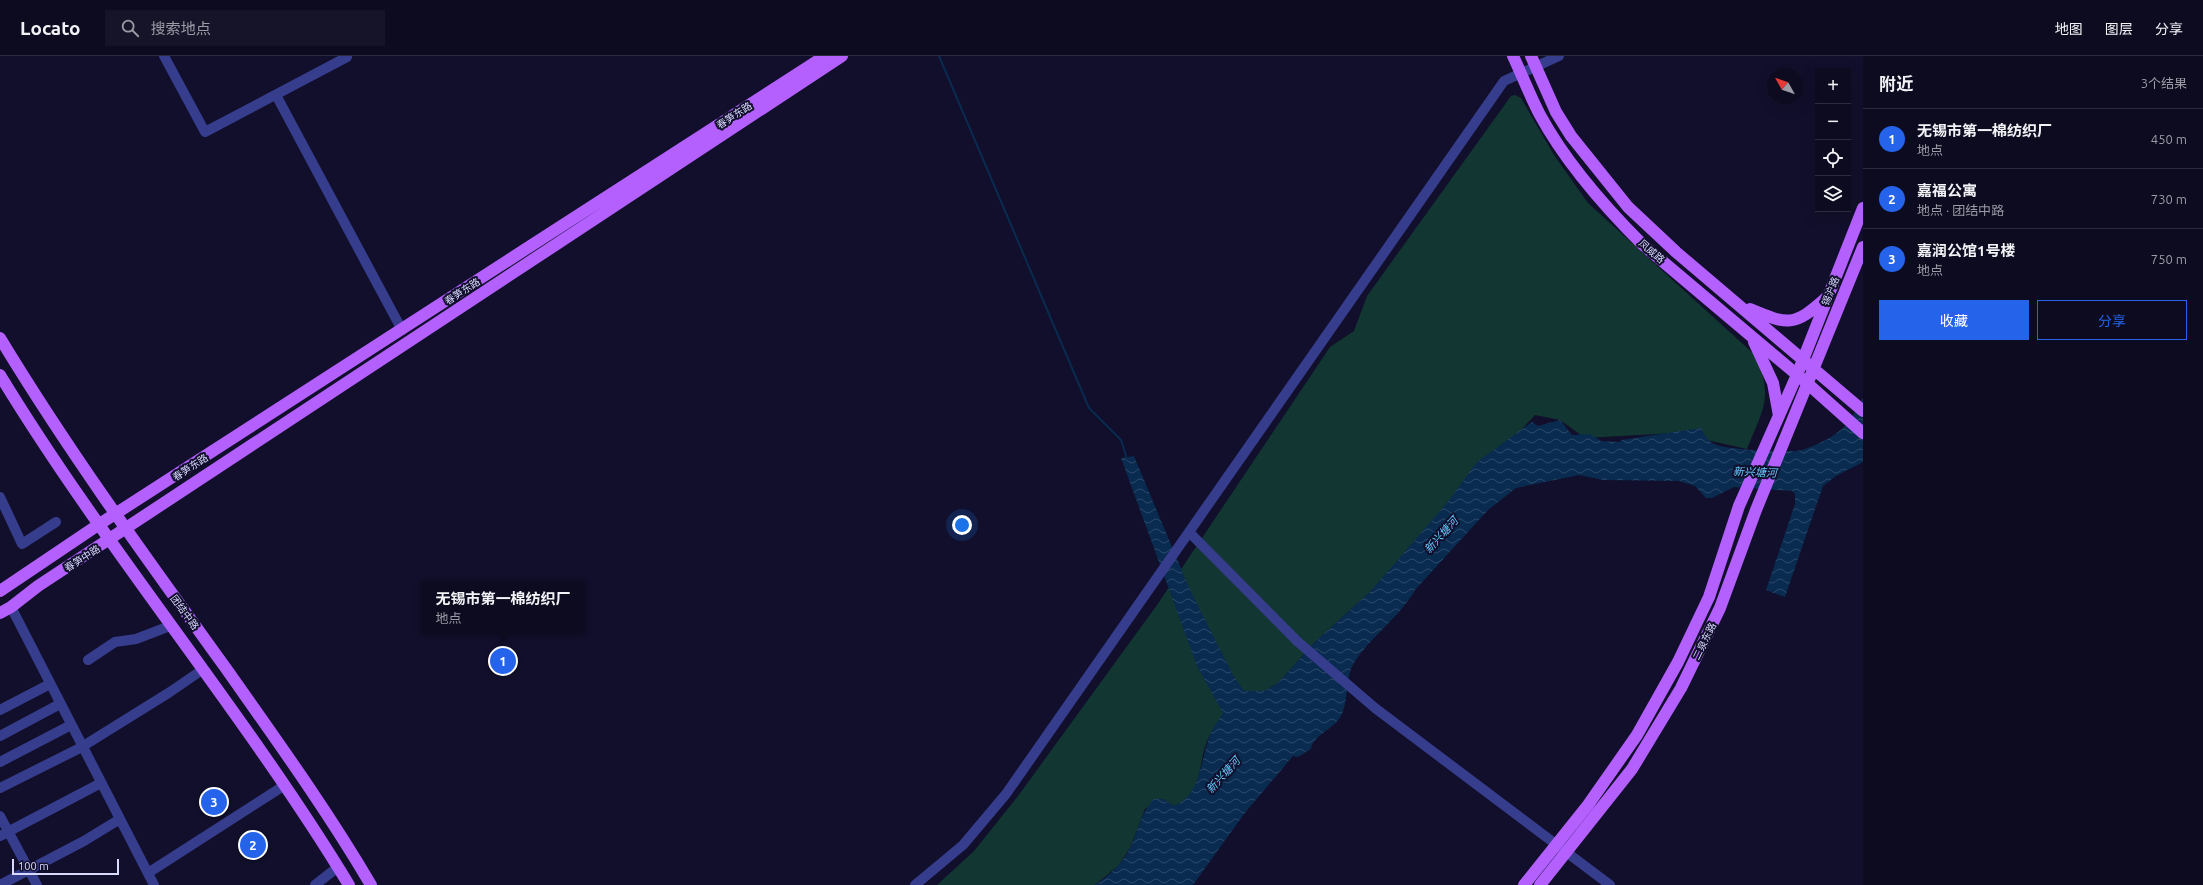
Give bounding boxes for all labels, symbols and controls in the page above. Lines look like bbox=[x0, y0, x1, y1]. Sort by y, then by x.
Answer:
search box bbox=[105, 10, 385, 46]
text: Locato bbox=[20, 17, 81, 39]
icon: search bbox=[119, 17, 141, 39]
text: 搜索地点 bbox=[151, 20, 211, 37]
text: 地图 bbox=[2055, 21, 2083, 37]
text: 图层 bbox=[2105, 21, 2133, 37]
text: 分享 bbox=[2155, 21, 2183, 37]
north arrow bbox=[1767, 68, 1803, 104]
map controls bbox=[1815, 68, 1851, 212]
button: + bbox=[1815, 68, 1851, 104]
text: 附近 bbox=[1879, 74, 1913, 93]
text: 3个结果 bbox=[2141, 76, 2187, 90]
street label: 春笋东路 bbox=[715, 100, 754, 131]
button: − bbox=[1815, 104, 1851, 140]
text: 无锡市第一棉纺织厂 bbox=[1917, 122, 2052, 139]
text: 1 bbox=[1888, 132, 1896, 146]
text: 450 m bbox=[2151, 132, 2187, 146]
button: locate bbox=[1815, 140, 1851, 176]
text: 地点 bbox=[1917, 143, 1943, 157]
button: layers bbox=[1815, 176, 1851, 212]
text: 嘉福公寓 bbox=[1917, 182, 1977, 199]
text: 2 bbox=[1888, 192, 1896, 206]
text: 730 m bbox=[2151, 192, 2187, 206]
text: 地点 · 团结中路 bbox=[1917, 203, 2004, 217]
street label: 凤威路 bbox=[1637, 237, 1667, 265]
text: 嘉润公馆1号楼 bbox=[1917, 242, 2015, 259]
text: 3 bbox=[1888, 252, 1896, 266]
text: 750 m bbox=[2151, 252, 2187, 266]
text: 地点 bbox=[1917, 263, 1943, 277]
street label: 锡沪路 bbox=[1820, 275, 1841, 307]
street label: 春笋东路 bbox=[443, 276, 482, 307]
button: 收藏 bbox=[1879, 300, 2029, 340]
button: 分享 bbox=[2037, 300, 2187, 340]
street label: 春笋东路 bbox=[171, 452, 210, 483]
water label: 新兴塘河 bbox=[1733, 465, 1779, 479]
water label: 新兴塘河 bbox=[1422, 513, 1462, 555]
your location bbox=[952, 515, 972, 535]
street label: 春笋中路 bbox=[62, 543, 102, 574]
popup bbox=[421, 581, 585, 633]
text: 无锡市第一棉纺织厂 bbox=[435, 590, 571, 607]
street label: 团结中路 bbox=[168, 593, 201, 632]
text: 地点 bbox=[435, 611, 462, 625]
street label: 二泉东路 bbox=[1691, 621, 1718, 662]
pin: 1 bbox=[490, 646, 516, 676]
water label: 新兴塘河 bbox=[1204, 753, 1244, 795]
pin: 3 bbox=[201, 787, 227, 817]
pin: 2 bbox=[240, 830, 266, 860]
scale bar bbox=[12, 857, 119, 876]
text: 100 m bbox=[18, 860, 49, 872]

